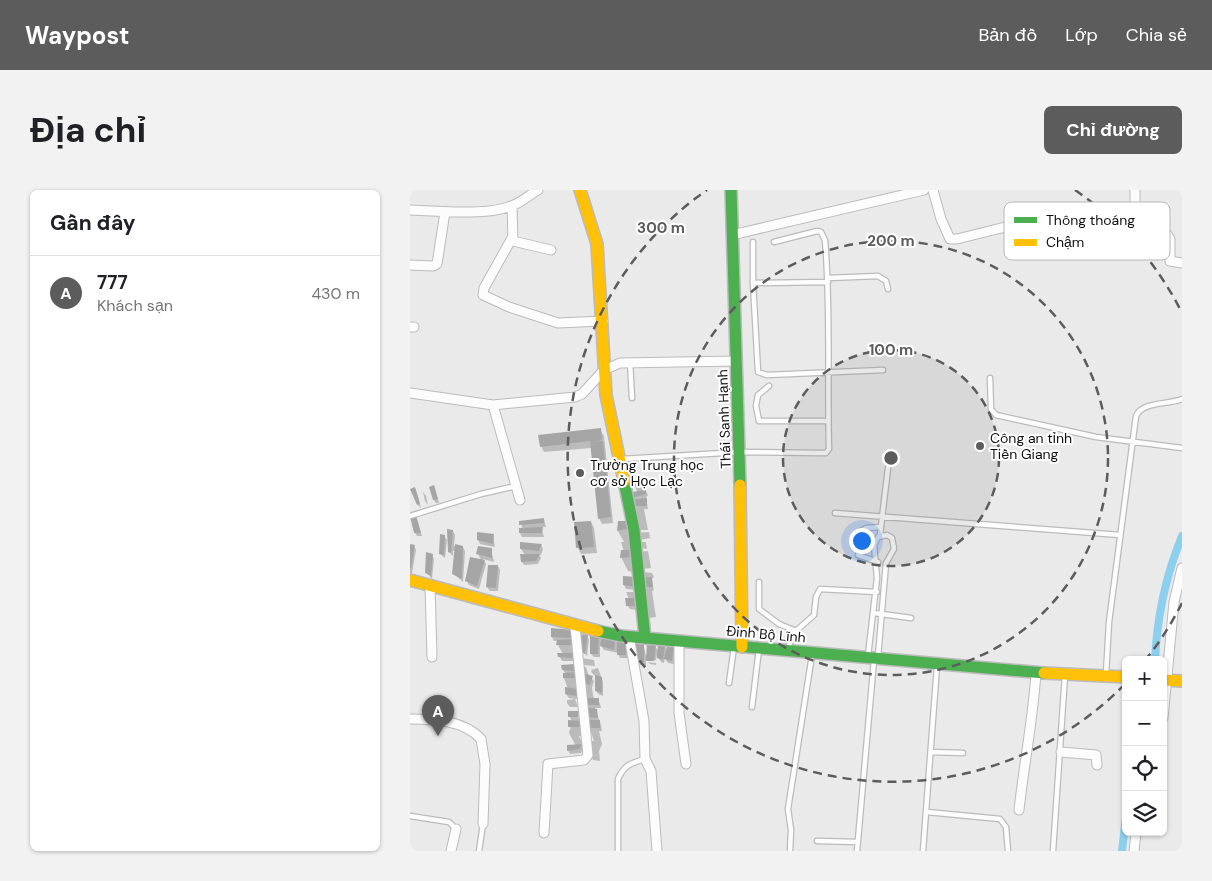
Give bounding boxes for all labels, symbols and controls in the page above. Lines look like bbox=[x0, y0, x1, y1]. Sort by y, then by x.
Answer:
text: Waypost bbox=[25, 20, 129, 51]
text: Bản đồ bbox=[978, 23, 1037, 47]
text: Lớp bbox=[1065, 23, 1098, 47]
text: Chia sẻ bbox=[1126, 23, 1187, 47]
button: Chỉ đường bbox=[1044, 106, 1182, 154]
text: Địa chỉ bbox=[30, 107, 146, 153]
legend bbox=[1004, 202, 1170, 260]
text: Gần đây bbox=[50, 209, 136, 237]
text: Thông thoáng bbox=[1046, 211, 1135, 229]
text: 300 m bbox=[637, 218, 685, 238]
text: 200 m bbox=[867, 231, 915, 251]
text: Chậm bbox=[1046, 233, 1084, 251]
text: 777 bbox=[97, 270, 128, 295]
text: A bbox=[60, 283, 72, 304]
text: 430 m bbox=[311, 283, 360, 304]
text: Khách sạn bbox=[97, 295, 173, 316]
text: 100 m bbox=[869, 340, 913, 360]
street label: Thái Sanh Hạnh bbox=[713, 369, 735, 469]
place label: Công an tỉnh Tiền Giang bbox=[990, 429, 1072, 463]
marker: Công an tỉnh Tiền Giang bbox=[974, 440, 986, 452]
centre of rings bbox=[882, 449, 900, 467]
place label: Trường Trung học cơ sở Học Lạc bbox=[590, 456, 704, 490]
marker: Trường Trung học cơ sở Học Lạc bbox=[574, 467, 586, 479]
your location bbox=[849, 528, 875, 554]
street label: Đinh Bộ Lĩnh bbox=[726, 622, 806, 646]
map controls bbox=[1122, 656, 1167, 836]
button: + bbox=[1122, 656, 1167, 701]
pin: A bbox=[422, 695, 454, 736]
button: − bbox=[1122, 701, 1167, 746]
button: locate bbox=[1122, 746, 1167, 791]
button: layers bbox=[1122, 791, 1167, 836]

